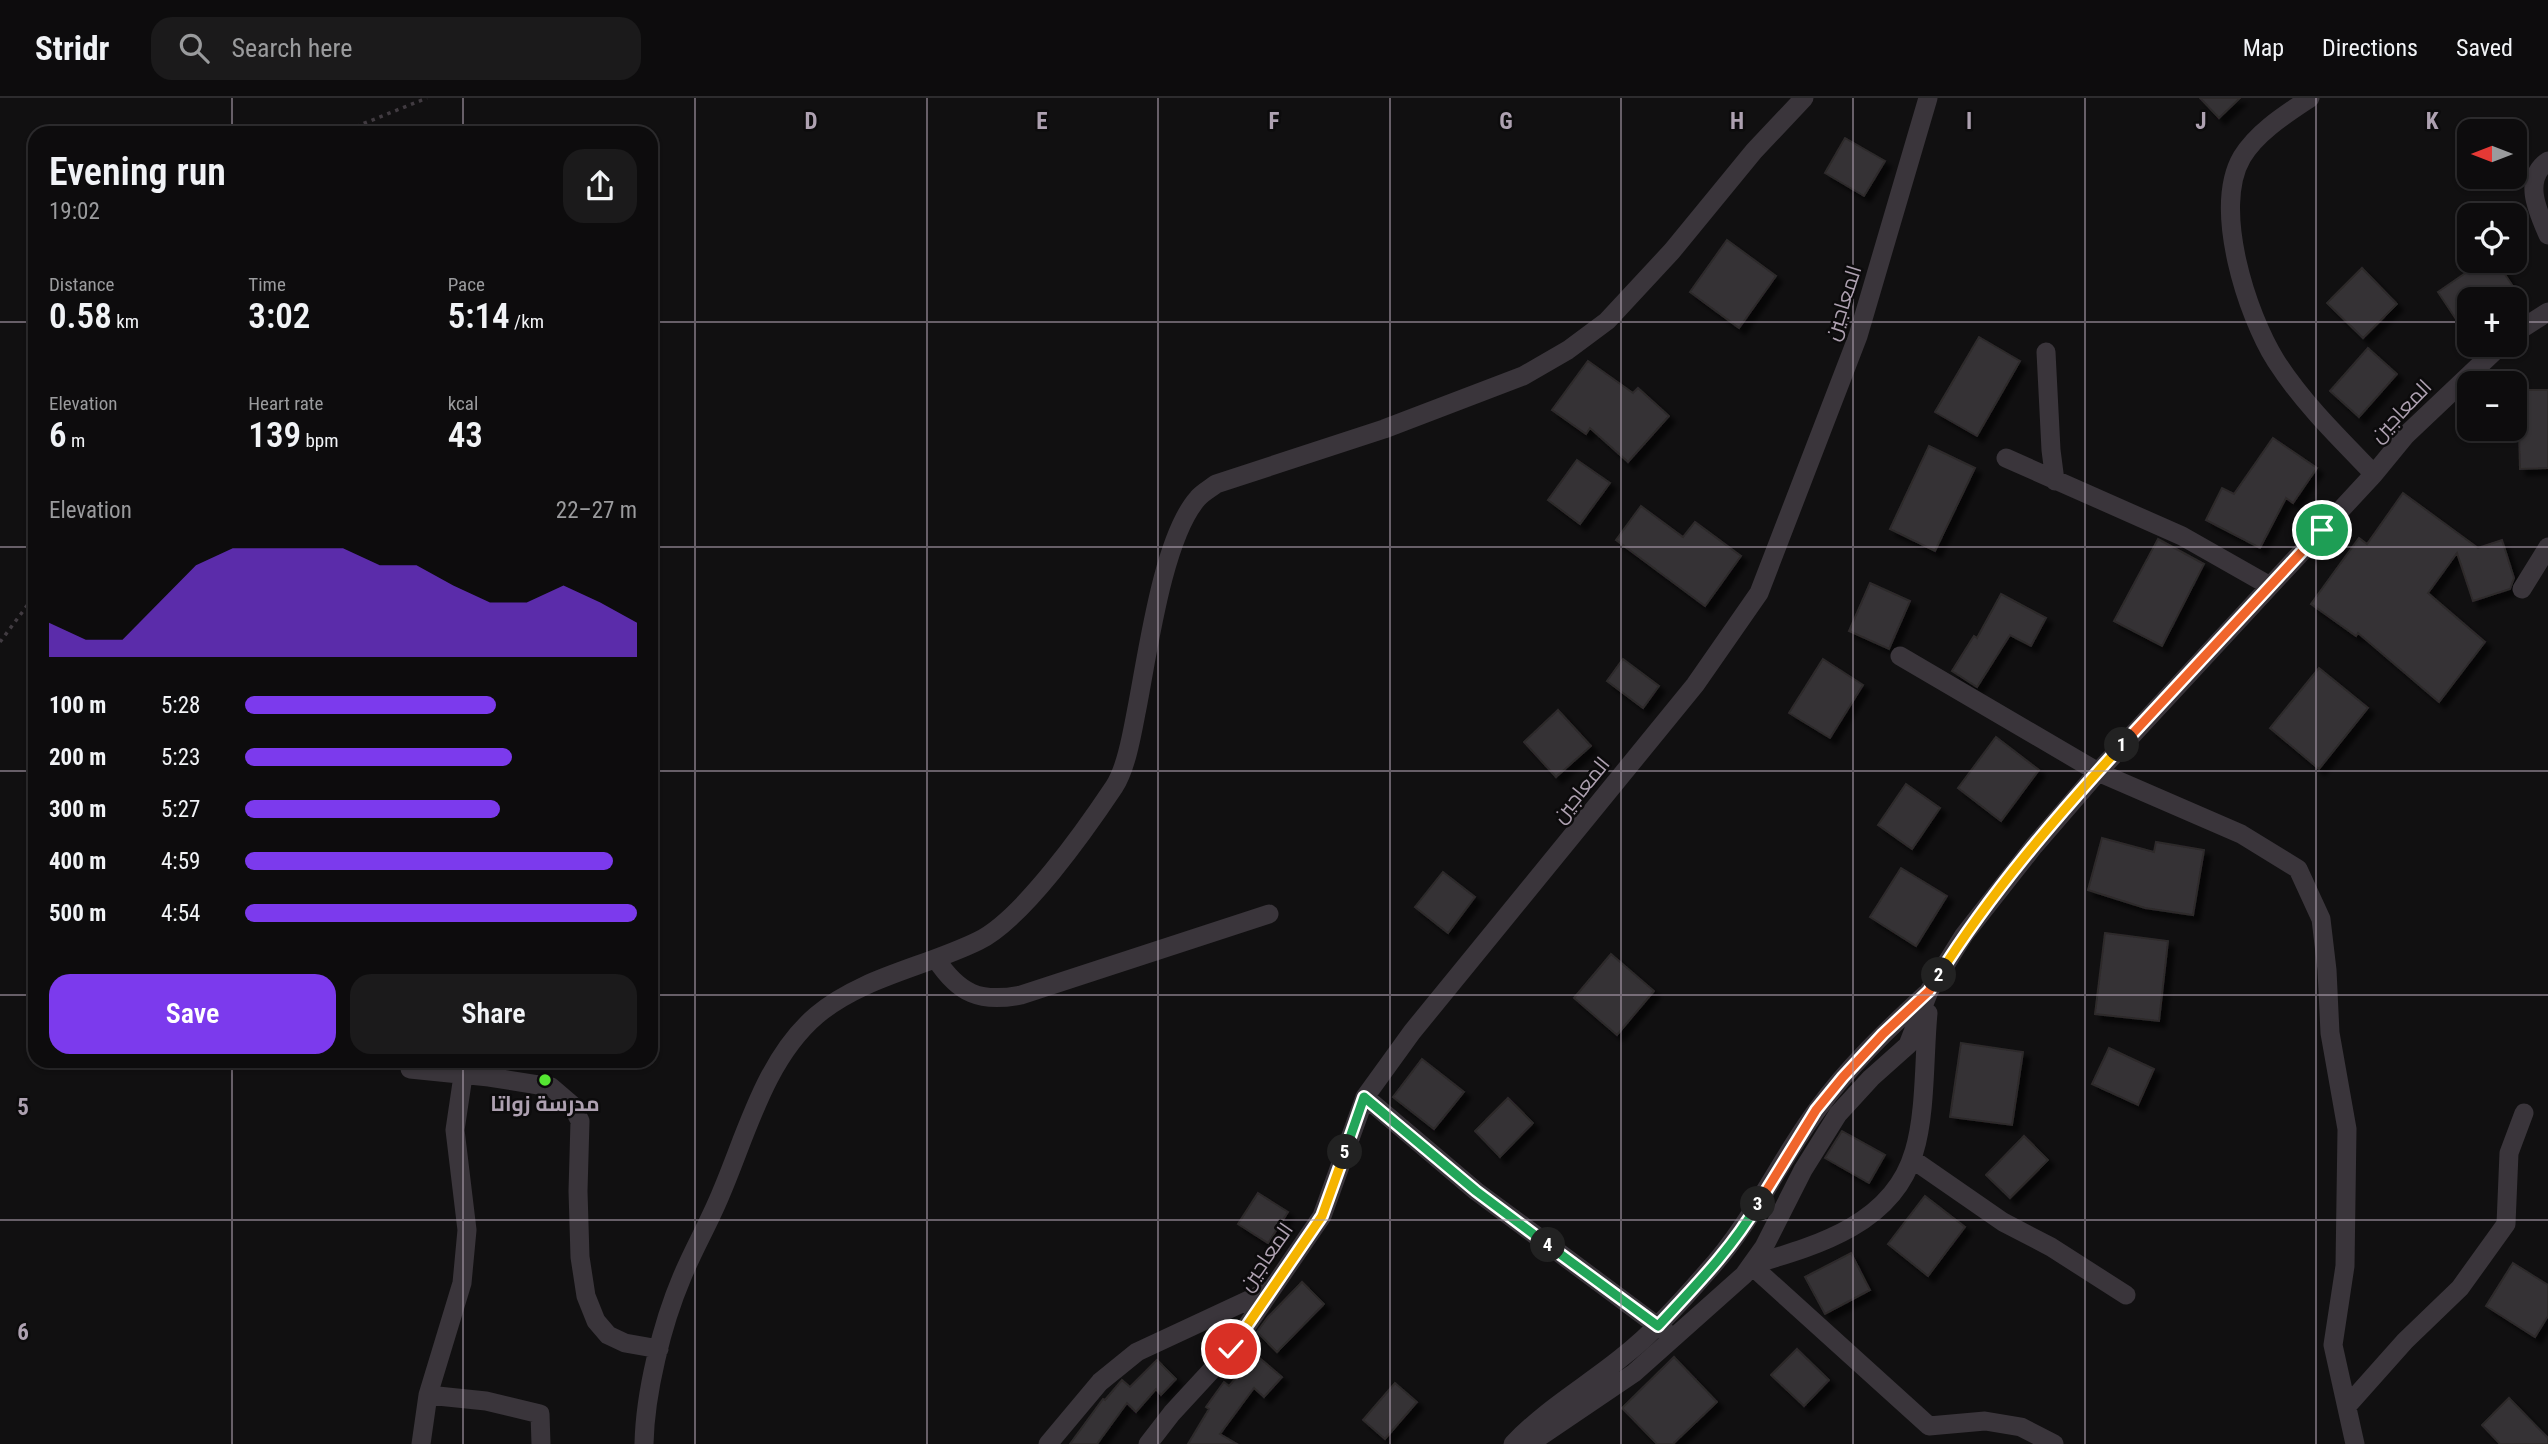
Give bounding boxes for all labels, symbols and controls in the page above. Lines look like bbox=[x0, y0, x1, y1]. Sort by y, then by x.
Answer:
search box bbox=[151, 17, 641, 80]
text: Stridr bbox=[35, 29, 109, 68]
icon: search bbox=[175, 29, 213, 67]
text: Search here bbox=[231, 33, 352, 63]
text: Map bbox=[2243, 34, 2284, 62]
text: Directions bbox=[2322, 34, 2418, 62]
text: Saved bbox=[2456, 34, 2513, 62]
text: D bbox=[805, 108, 818, 135]
text: E bbox=[1036, 108, 1048, 135]
text: F bbox=[1269, 108, 1280, 135]
text: G bbox=[1499, 108, 1513, 135]
text: H bbox=[1730, 108, 1744, 135]
text: I bbox=[1966, 108, 1972, 135]
text: J bbox=[2195, 108, 2207, 135]
text: K bbox=[2426, 108, 2439, 135]
north arrow bbox=[2457, 119, 2527, 189]
map controls bbox=[2457, 119, 2527, 441]
button: share bbox=[563, 149, 637, 223]
text: Evening run bbox=[49, 150, 226, 194]
text: 19:02 bbox=[49, 198, 100, 225]
button: locate bbox=[2457, 203, 2527, 273]
street label: المعاجين bbox=[1820, 262, 1867, 344]
text: Distance bbox=[49, 273, 114, 296]
text: Time bbox=[248, 273, 286, 296]
text: Pace bbox=[448, 273, 485, 296]
button: + bbox=[2457, 287, 2527, 357]
text: 0.58 bbox=[49, 296, 112, 337]
text: 3:02 bbox=[248, 296, 310, 337]
text: 5:14 bbox=[448, 296, 510, 337]
text: km bbox=[112, 310, 139, 333]
text: /km bbox=[510, 310, 544, 333]
button: − bbox=[2457, 371, 2527, 441]
street label: المعاجين bbox=[2365, 375, 2437, 448]
text: Elevation bbox=[49, 392, 117, 415]
text: Heart rate bbox=[248, 392, 323, 415]
text: kcal bbox=[448, 392, 478, 415]
text: 6 bbox=[49, 415, 67, 456]
text: 139 bbox=[248, 415, 301, 456]
text: 43 bbox=[448, 415, 483, 456]
text: m bbox=[67, 429, 85, 452]
text: bpm bbox=[301, 429, 339, 452]
text: Elevation bbox=[49, 497, 132, 524]
text: 22–27 m bbox=[556, 497, 637, 524]
pin bbox=[2292, 500, 2352, 560]
icon: arrive bbox=[2303, 511, 2341, 549]
text: 100 m bbox=[49, 692, 106, 719]
text: 5:28 bbox=[161, 692, 200, 719]
pin: 1 bbox=[2104, 728, 2140, 762]
text: 1 bbox=[2117, 733, 2126, 756]
text: 200 m bbox=[49, 744, 106, 771]
text: 5:23 bbox=[161, 744, 200, 771]
street label: المعاجين bbox=[1547, 752, 1616, 828]
text: 300 m bbox=[49, 796, 106, 823]
text: 5:27 bbox=[161, 796, 200, 823]
text: 400 m bbox=[49, 848, 106, 875]
text: 4:59 bbox=[161, 848, 200, 875]
text: 500 m bbox=[49, 900, 106, 927]
text: 4:54 bbox=[161, 900, 200, 927]
pin: 2 bbox=[1922, 958, 1956, 992]
text: 2 bbox=[1934, 963, 1943, 986]
button: Save bbox=[49, 974, 336, 1054]
button: Share bbox=[350, 974, 637, 1054]
marker: مدرسة زواتا bbox=[537, 1072, 553, 1088]
place label: مدرسة زواتا bbox=[490, 1092, 600, 1117]
text: 5 bbox=[17, 1094, 29, 1121]
pin: 5 bbox=[1328, 1134, 1362, 1170]
text: 5 bbox=[1340, 1140, 1349, 1163]
pin: 3 bbox=[1740, 1186, 1776, 1222]
text: 3 bbox=[1753, 1192, 1762, 1215]
street label: المعاجين bbox=[1234, 1218, 1299, 1296]
pin: 4 bbox=[1530, 1228, 1566, 1262]
text: 4 bbox=[1543, 1233, 1552, 1256]
text: 6 bbox=[17, 1319, 29, 1346]
pin bbox=[1201, 1319, 1261, 1379]
icon: check bbox=[1212, 1330, 1250, 1368]

